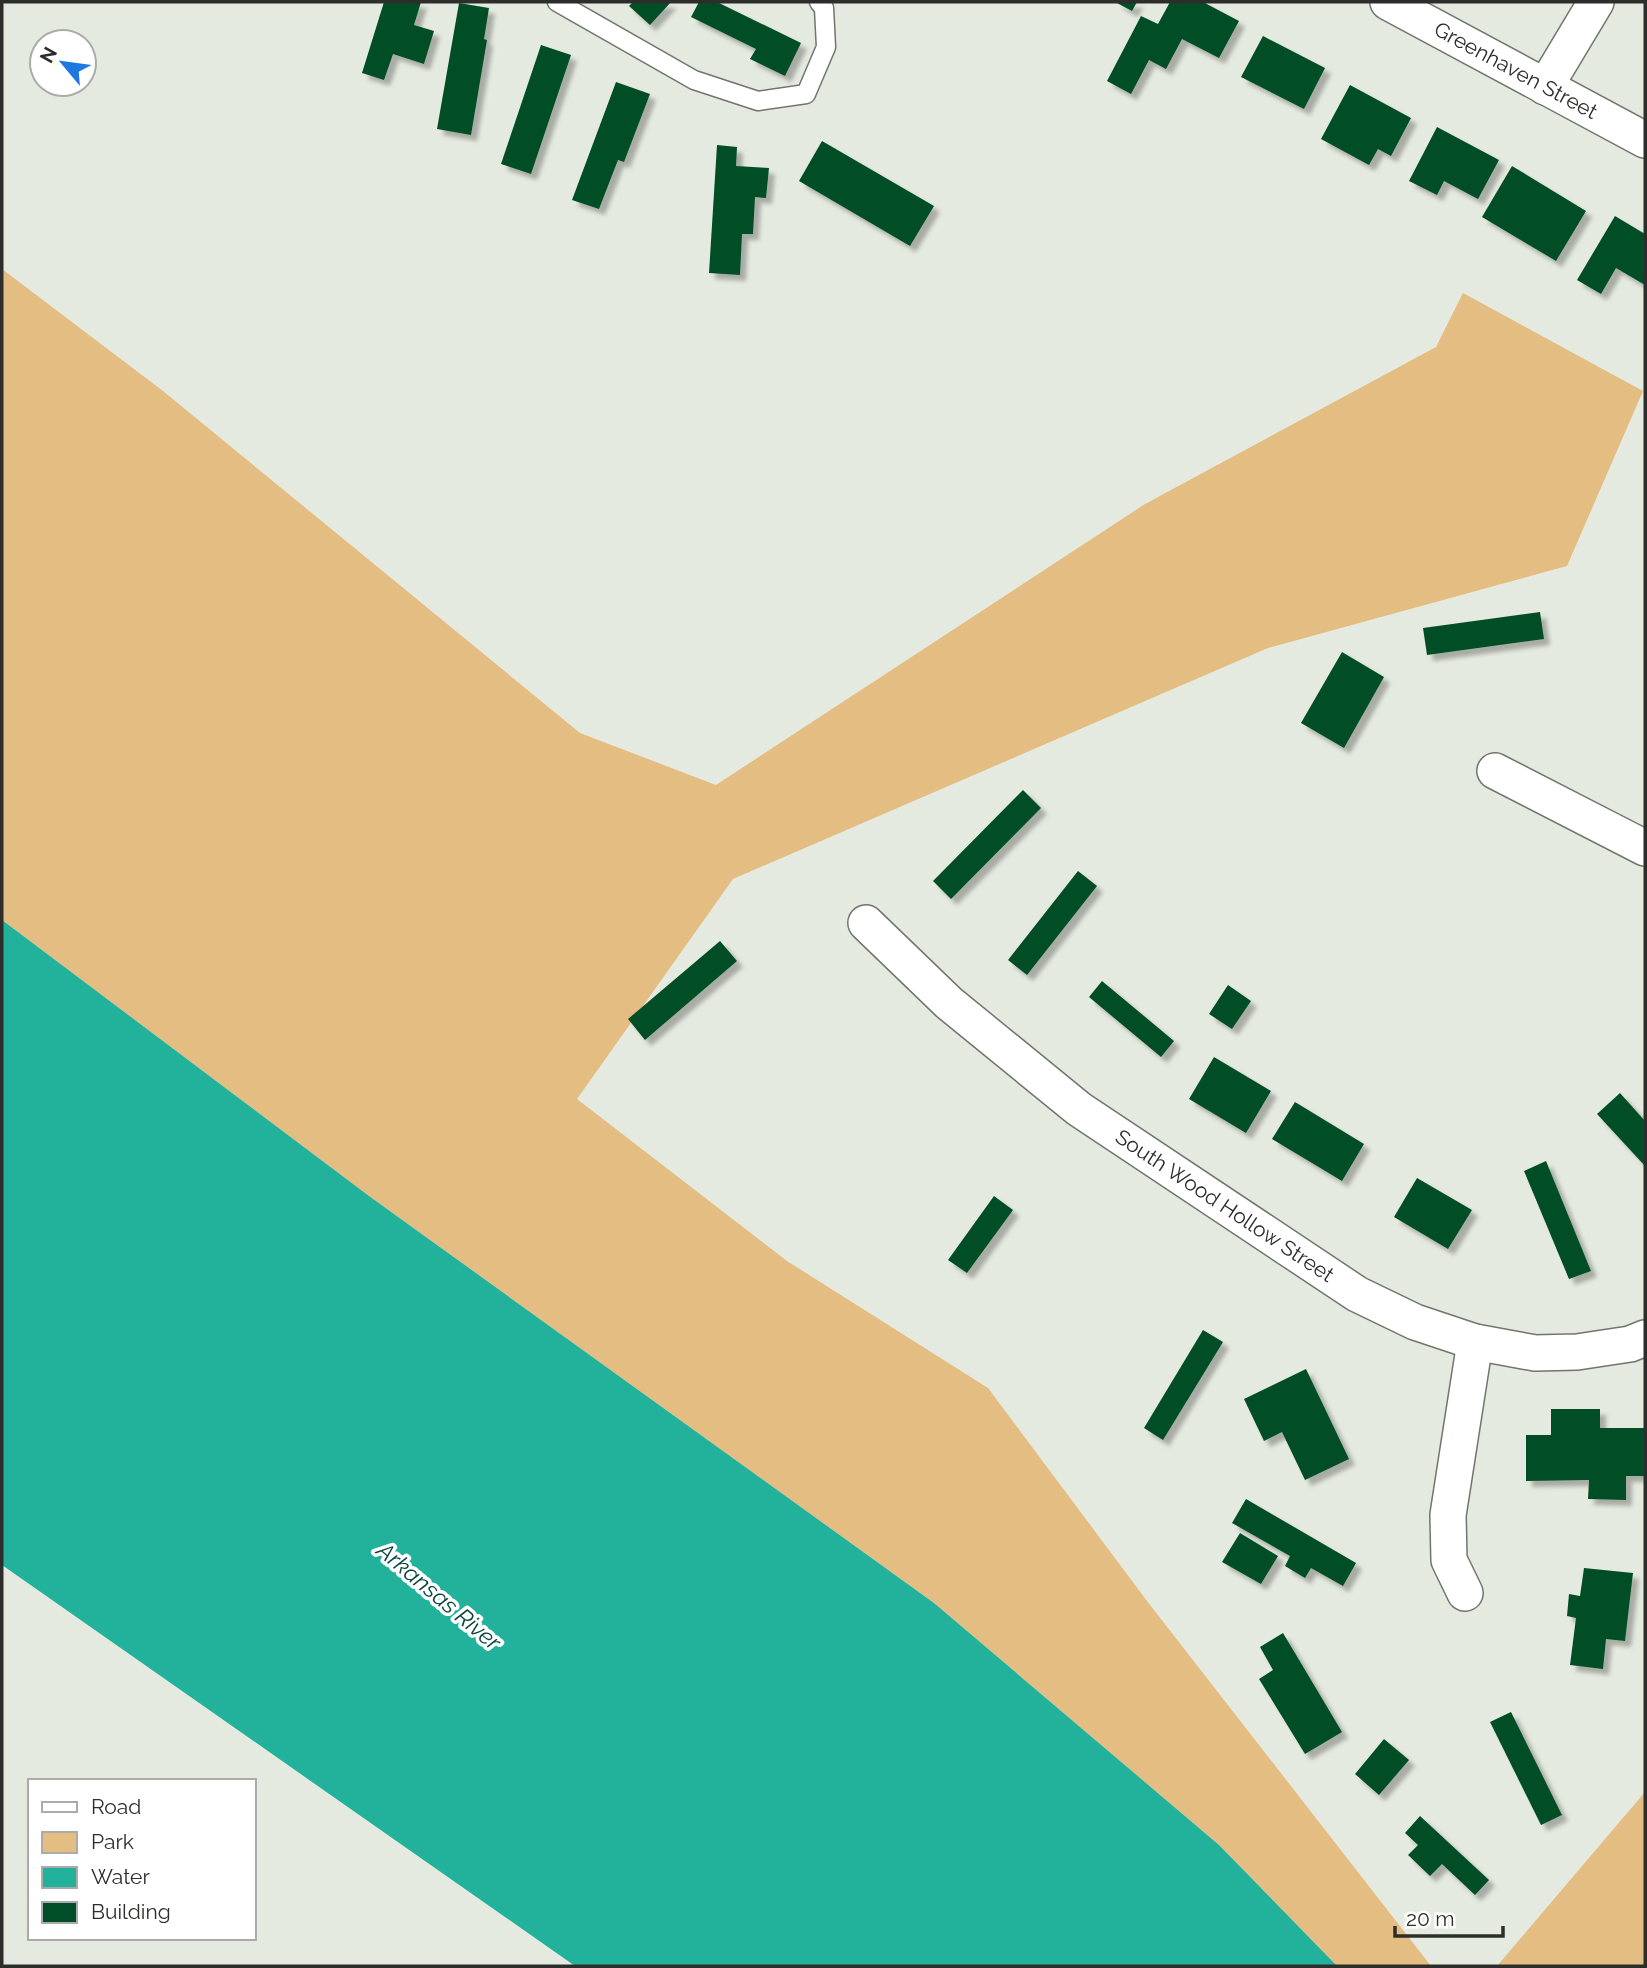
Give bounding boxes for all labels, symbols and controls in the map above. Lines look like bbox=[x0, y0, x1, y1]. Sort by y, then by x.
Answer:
street label: Greenhaven Street bbox=[1430, 16, 1602, 124]
north arrow bbox=[28, 28, 98, 98]
text: N bbox=[35, 43, 61, 66]
street label: South Wood Hollow Street bbox=[1111, 1124, 1339, 1287]
water label: Arkansas River bbox=[370, 1535, 508, 1656]
legend bbox=[28, 1779, 256, 1940]
text: Road bbox=[91, 1794, 141, 1819]
text: Park bbox=[91, 1829, 134, 1854]
text: Water bbox=[91, 1864, 150, 1889]
scale bar bbox=[1395, 1895, 1504, 1939]
text: Building bbox=[91, 1899, 171, 1924]
text: 20 m bbox=[1406, 1906, 1454, 1931]

